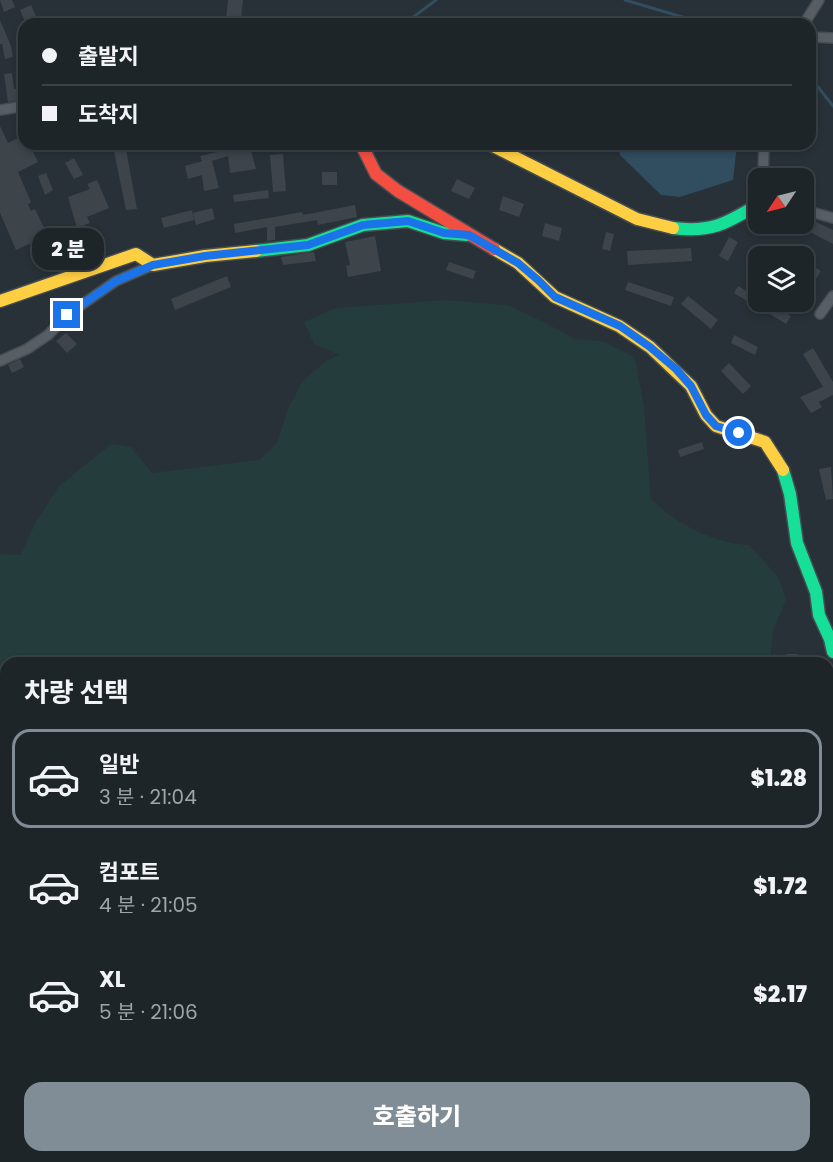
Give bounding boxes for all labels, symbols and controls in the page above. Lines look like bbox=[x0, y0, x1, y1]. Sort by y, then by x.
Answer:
text: 출발지 bbox=[78, 41, 139, 72]
text: 도착지 bbox=[78, 99, 139, 130]
north arrow bbox=[748, 168, 814, 234]
map controls bbox=[748, 168, 814, 312]
callout: 2 분 bbox=[31, 228, 103, 270]
text: 2 분 bbox=[51, 235, 85, 263]
button: layers bbox=[748, 246, 814, 312]
route end bbox=[53, 301, 80, 328]
route start bbox=[725, 419, 752, 446]
text: 차량 선택 bbox=[24, 674, 129, 711]
text: 일반 bbox=[99, 749, 139, 780]
icon: car bbox=[27, 752, 81, 806]
text: $1.28 bbox=[750, 763, 807, 794]
text: 3 분 · 21:04 bbox=[99, 783, 197, 811]
text: 컴포트 bbox=[99, 857, 160, 888]
icon: car bbox=[27, 860, 81, 914]
text: $1.72 bbox=[753, 871, 807, 902]
text: 4 분 · 21:05 bbox=[99, 891, 198, 919]
text: XL bbox=[99, 964, 125, 995]
icon: car bbox=[27, 968, 81, 1022]
text: $2.17 bbox=[753, 979, 807, 1010]
text: 5 분 · 21:06 bbox=[99, 998, 198, 1026]
button: 호출하기 bbox=[24, 1082, 810, 1151]

